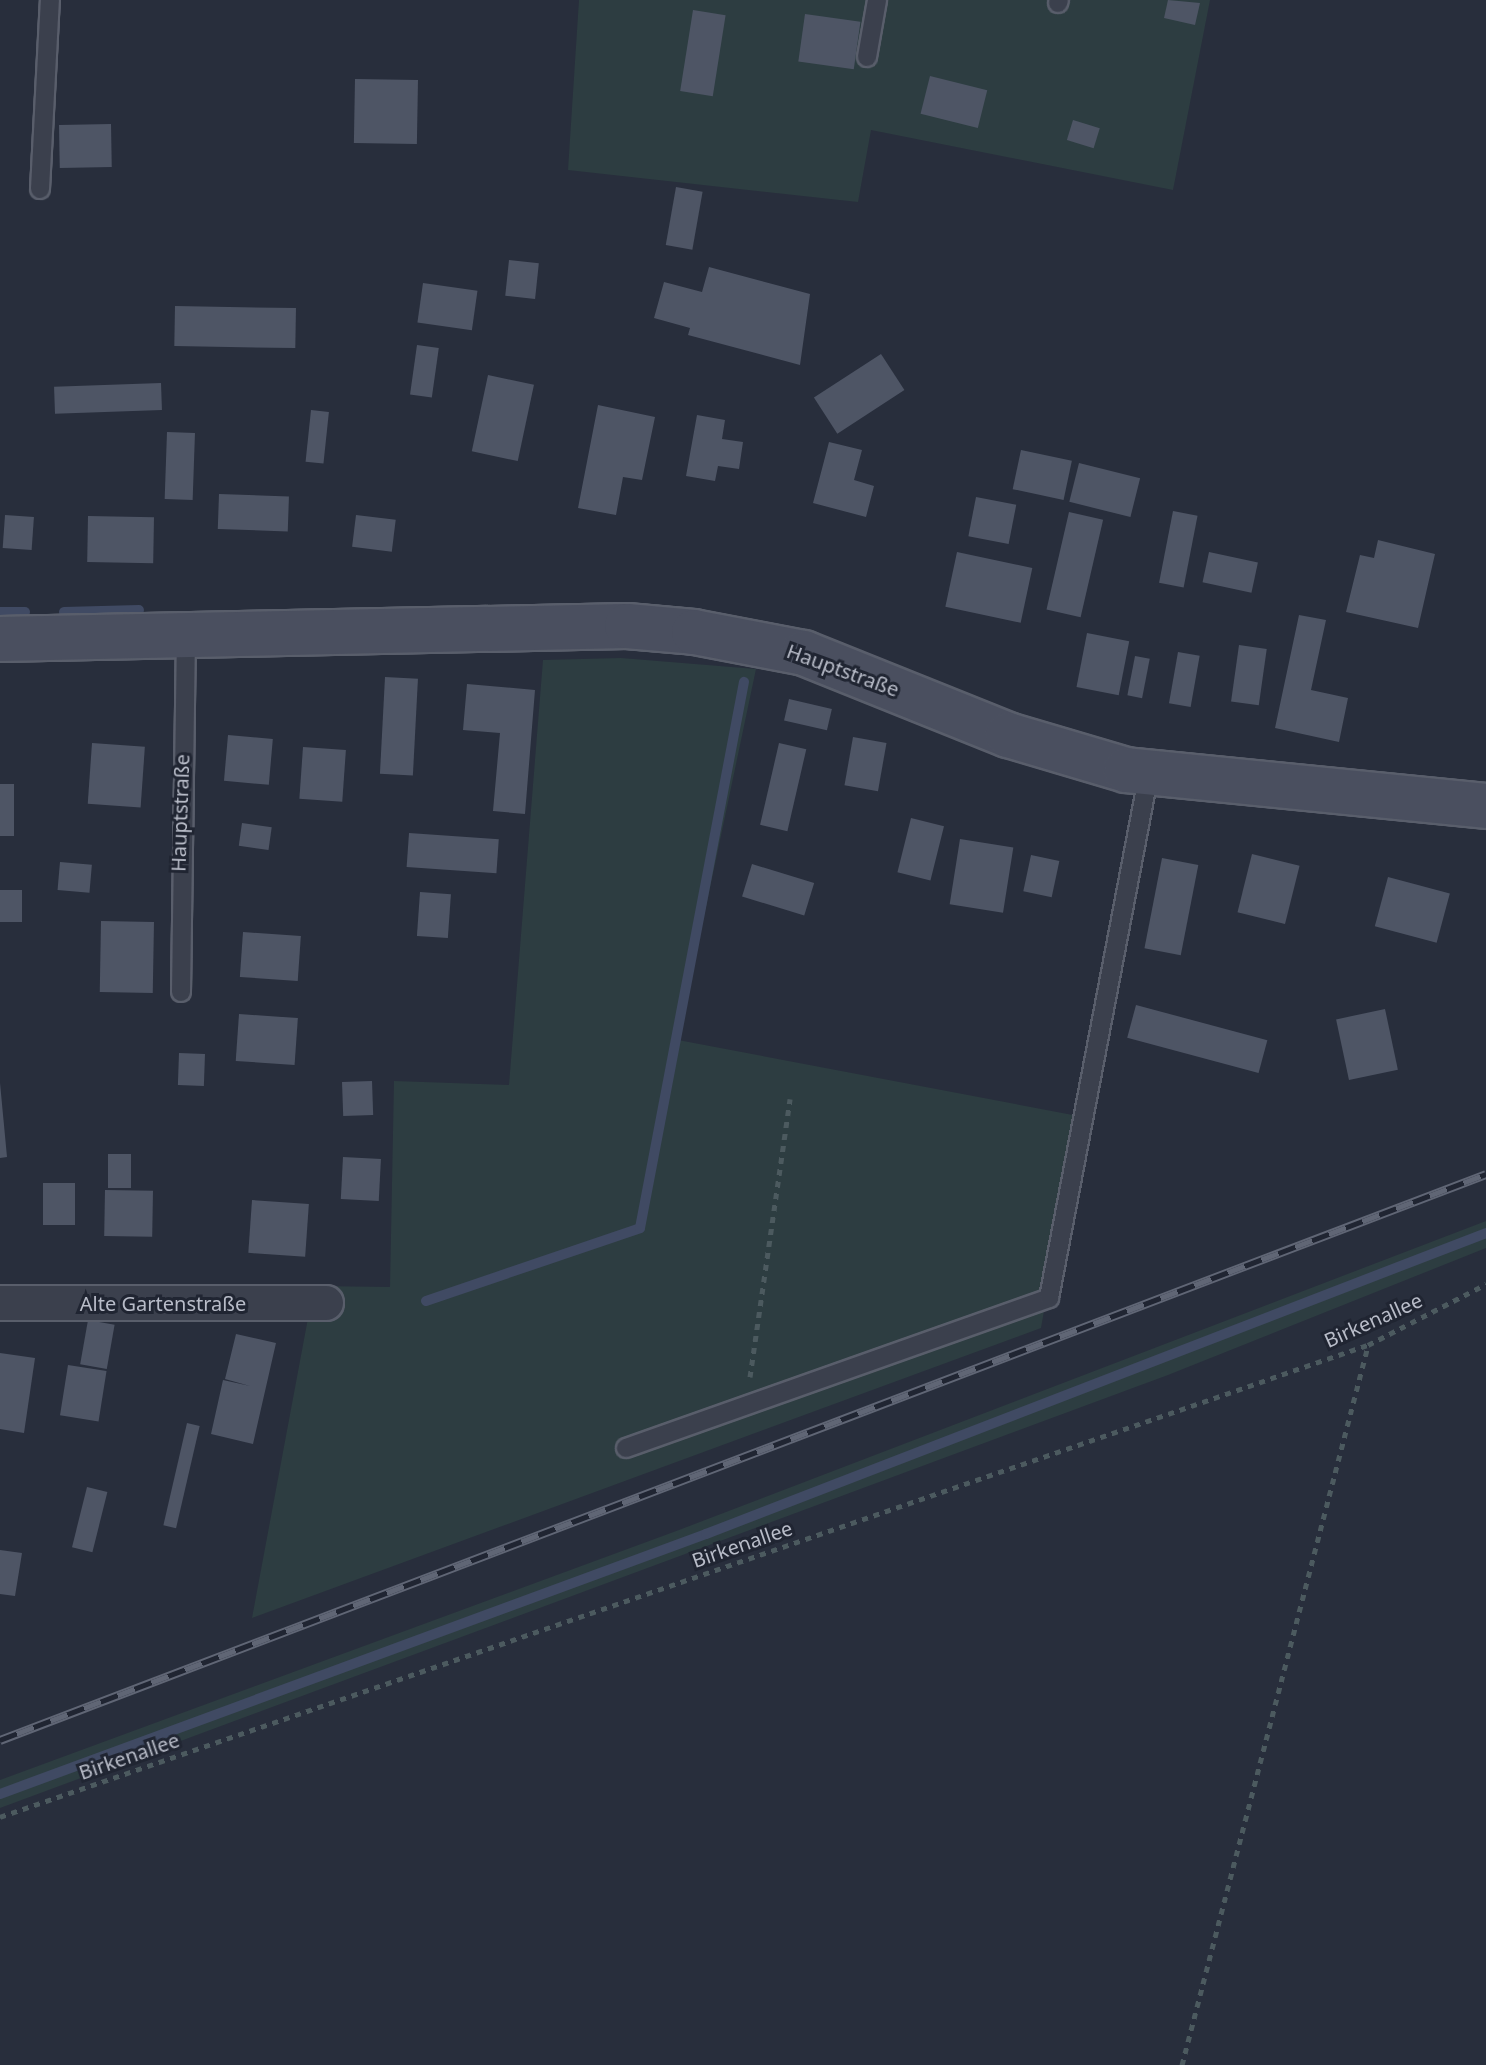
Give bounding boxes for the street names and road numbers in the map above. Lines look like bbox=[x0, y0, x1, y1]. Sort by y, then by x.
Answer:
street label: Hauptstraße bbox=[784, 639, 902, 701]
street label: Hauptstraße bbox=[166, 754, 194, 872]
street label: Birkenallee bbox=[1320, 1288, 1426, 1352]
street label: Alte Gartenstraße bbox=[80, 1291, 246, 1315]
street label: Birkenallee bbox=[689, 1516, 795, 1572]
street label: Birkenallee bbox=[76, 1728, 182, 1784]

